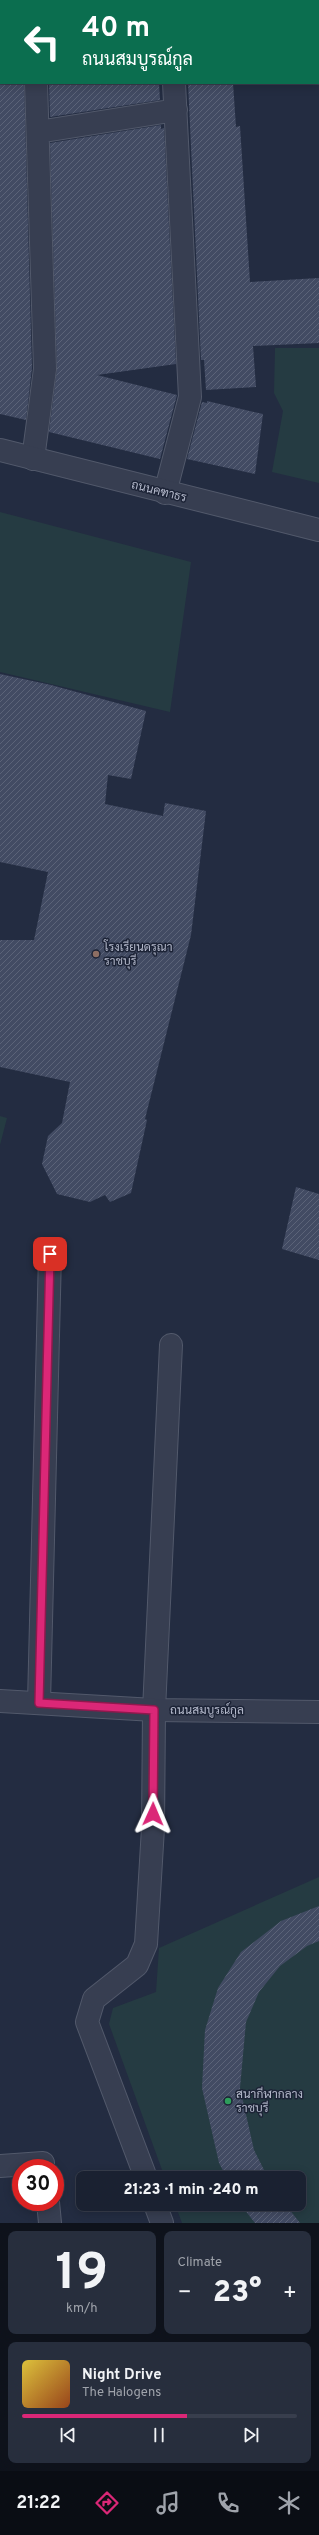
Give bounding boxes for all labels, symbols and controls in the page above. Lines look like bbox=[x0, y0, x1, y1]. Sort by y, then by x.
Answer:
text: 40 m bbox=[82, 11, 150, 47]
icon: left bbox=[16, 16, 68, 68]
text: ถนนสมบูรณ์กูล bbox=[82, 49, 193, 72]
street label: ถนนคฑาธร bbox=[130, 477, 188, 507]
place label: โรงเรียนดรุณา ราชบุรี bbox=[103, 939, 173, 970]
marker: โรงเรียนดรุณา ราชบุรี bbox=[91, 949, 101, 959]
pin bbox=[33, 1237, 67, 1271]
icon: arrive bbox=[39, 1243, 61, 1265]
street label: ถนนสมบูรณ์กูล bbox=[170, 1702, 244, 1719]
position arrow bbox=[132, 1793, 174, 1835]
place label: สนากีฬากลาง ราชบุรี bbox=[236, 2086, 303, 2117]
marker: สนากีฬากลาง ราชบุรี bbox=[223, 2096, 233, 2106]
speed limit sign: 30 bbox=[12, 2159, 64, 2211]
text: 21:23 · 1 min · 240 m bbox=[123, 2181, 259, 2200]
text: 19 bbox=[55, 2242, 108, 2308]
text: Climate bbox=[178, 2255, 222, 2271]
text: 23° bbox=[213, 2275, 262, 2312]
text: − bbox=[178, 2280, 192, 2307]
text: + bbox=[283, 2280, 297, 2307]
text: km/h bbox=[66, 2301, 98, 2317]
text: Night Drive bbox=[82, 2366, 162, 2385]
text: The Halogens bbox=[82, 2385, 161, 2401]
icon: previous bbox=[57, 2424, 79, 2446]
icon: pause bbox=[148, 2424, 170, 2446]
icon: next bbox=[240, 2424, 262, 2446]
icon: directions bbox=[93, 2489, 121, 2517]
icon: music bbox=[154, 2489, 182, 2517]
icon: phone bbox=[214, 2489, 242, 2517]
icon: climate bbox=[275, 2489, 303, 2517]
text: 21:22 bbox=[16, 2492, 61, 2515]

